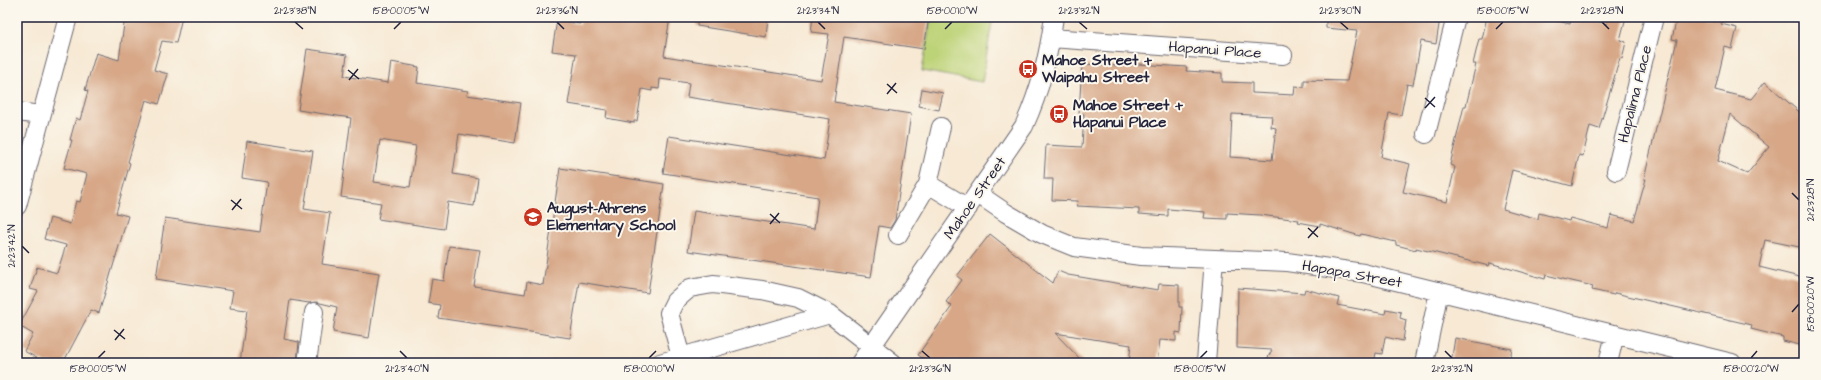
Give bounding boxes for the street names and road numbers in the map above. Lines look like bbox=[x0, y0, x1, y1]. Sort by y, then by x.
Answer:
street label: Hapanui Place bbox=[1168, 36, 1262, 64]
street label: Hapalima Place bbox=[1613, 43, 1657, 145]
street label: Mahoe Street bbox=[939, 153, 1011, 243]
street label: Hapapa Street bbox=[1300, 255, 1404, 293]

